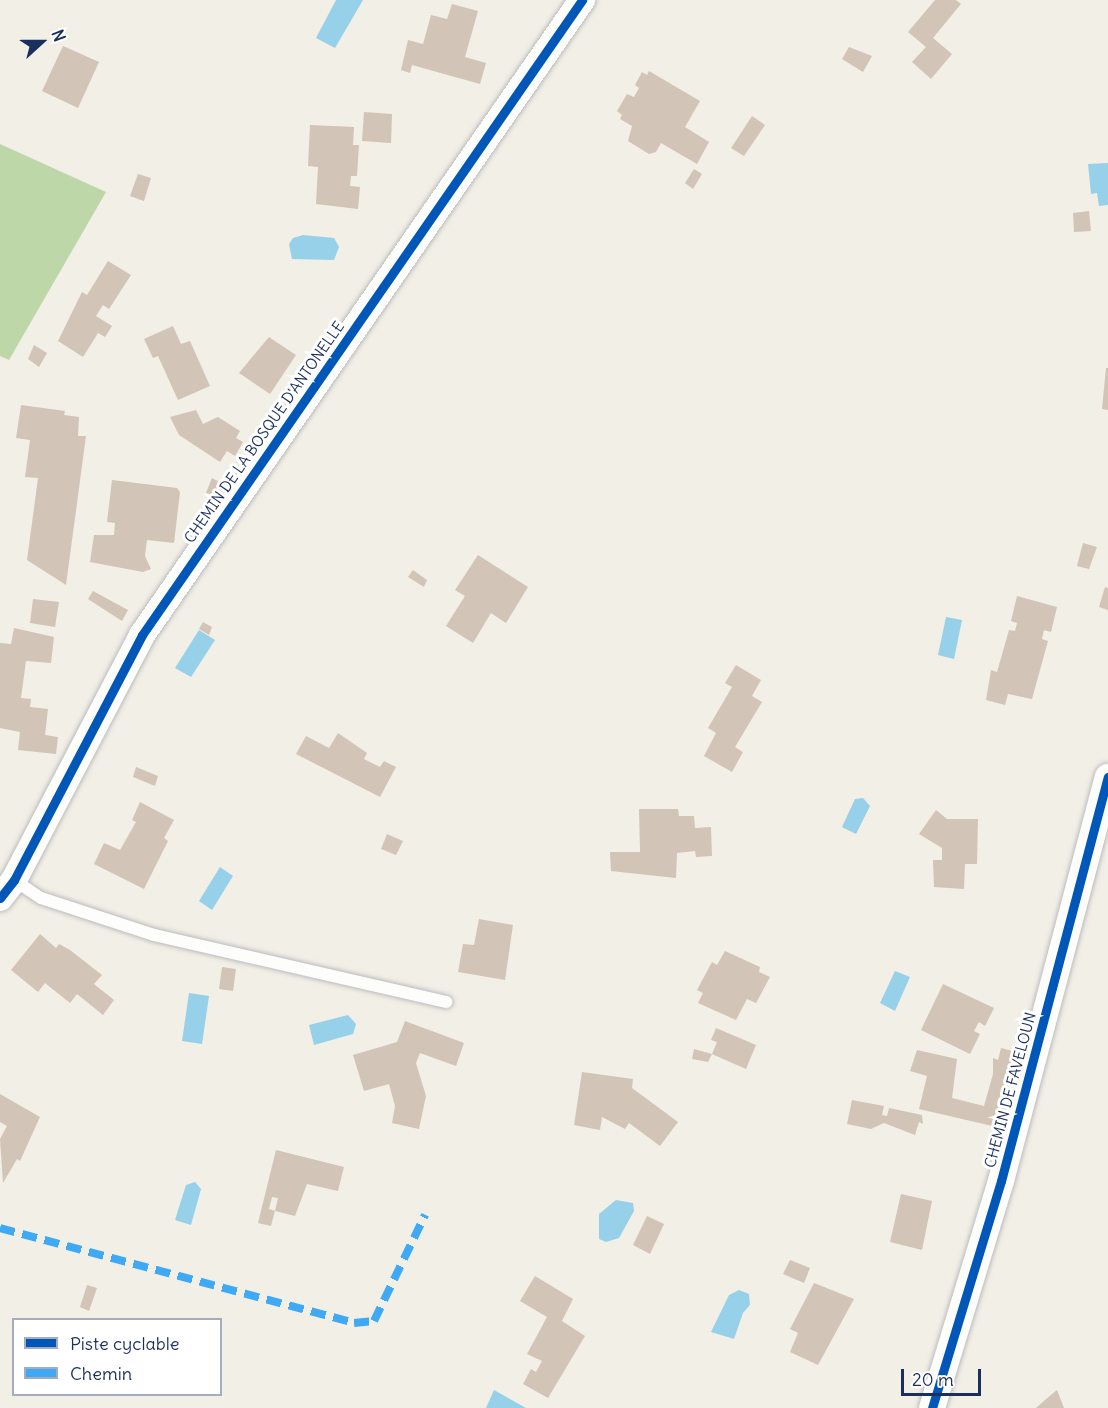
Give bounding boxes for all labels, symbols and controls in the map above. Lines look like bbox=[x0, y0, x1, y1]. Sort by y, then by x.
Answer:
north arrow bbox=[12, 12, 72, 72]
text: N bbox=[47, 27, 70, 44]
street label: CHEMIN DE LA BOSQUE D'ANTONELLE bbox=[180, 318, 348, 546]
street label: CHEMIN DE FAVELOUN bbox=[981, 1010, 1039, 1170]
legend bbox=[12, 1318, 222, 1396]
text: Piste cyclable bbox=[70, 1332, 179, 1355]
scale bar bbox=[904, 1357, 984, 1395]
text: Chemin bbox=[70, 1362, 132, 1385]
text: 20 m bbox=[912, 1368, 954, 1391]

